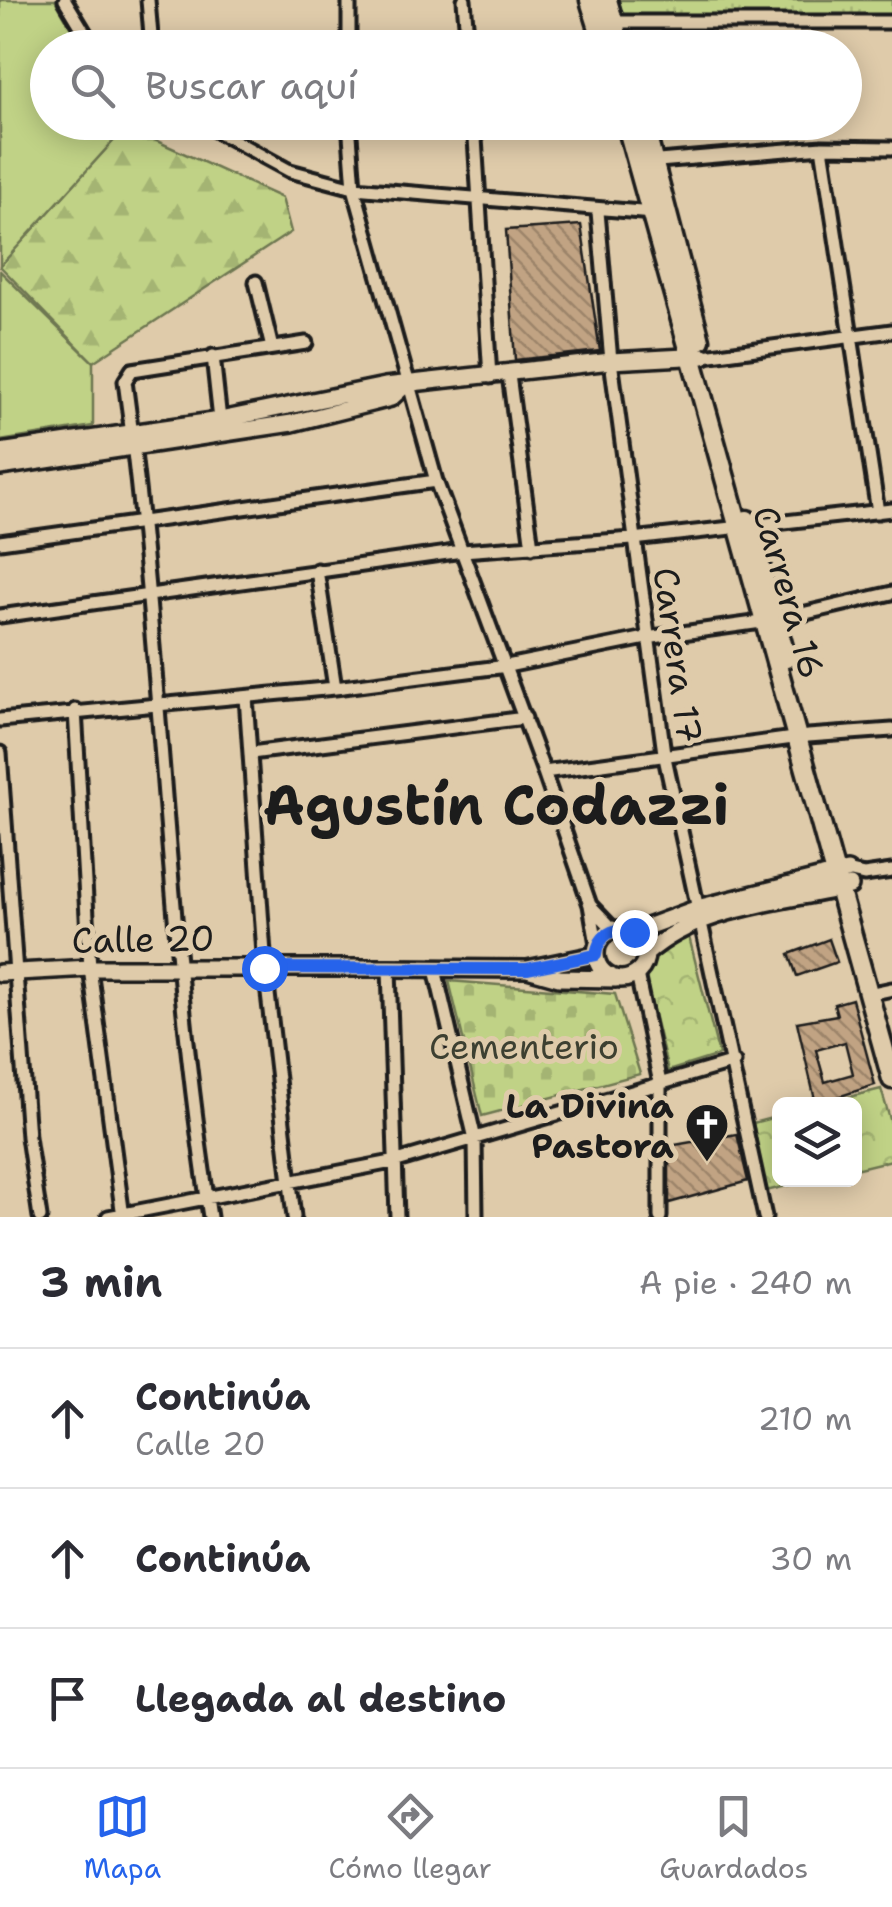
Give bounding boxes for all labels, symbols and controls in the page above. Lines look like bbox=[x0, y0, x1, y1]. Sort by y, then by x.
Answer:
search box bbox=[30, 30, 862, 140]
icon: search bbox=[65, 58, 120, 113]
text: Buscar aquí bbox=[145, 60, 358, 111]
street label: Carrera 16 bbox=[742, 500, 836, 684]
street label: Carrera 17 bbox=[642, 564, 714, 746]
district label: Agustín Codazzi bbox=[263, 768, 729, 842]
route end bbox=[612, 910, 658, 956]
street label: Calle 20 bbox=[71, 914, 215, 964]
route start bbox=[242, 946, 288, 992]
park label: Cementerio bbox=[429, 1023, 619, 1070]
place label: La Divina Pastora bbox=[506, 1082, 674, 1169]
map controls bbox=[772, 1097, 862, 1187]
button: layers bbox=[772, 1097, 862, 1187]
church icon: La Divina Pastora bbox=[684, 1102, 730, 1163]
text: 3 min bbox=[40, 1254, 162, 1310]
text: A pie · 240 m bbox=[639, 1261, 852, 1304]
text: Continúa bbox=[135, 1371, 310, 1422]
icon: ahead bbox=[40, 1391, 95, 1446]
text: 210 m bbox=[758, 1397, 852, 1440]
text: Calle 20 bbox=[135, 1422, 266, 1465]
icon: ahead bbox=[40, 1531, 95, 1586]
text: Continúa bbox=[135, 1533, 310, 1584]
text: 30 m bbox=[769, 1537, 852, 1580]
icon: arrive bbox=[40, 1671, 95, 1726]
text: Llegada al destino bbox=[135, 1673, 506, 1724]
tab: Mapa bbox=[84, 1789, 161, 1887]
tab: Cómo llegar bbox=[329, 1789, 492, 1887]
tab: Guardados bbox=[659, 1789, 808, 1887]

